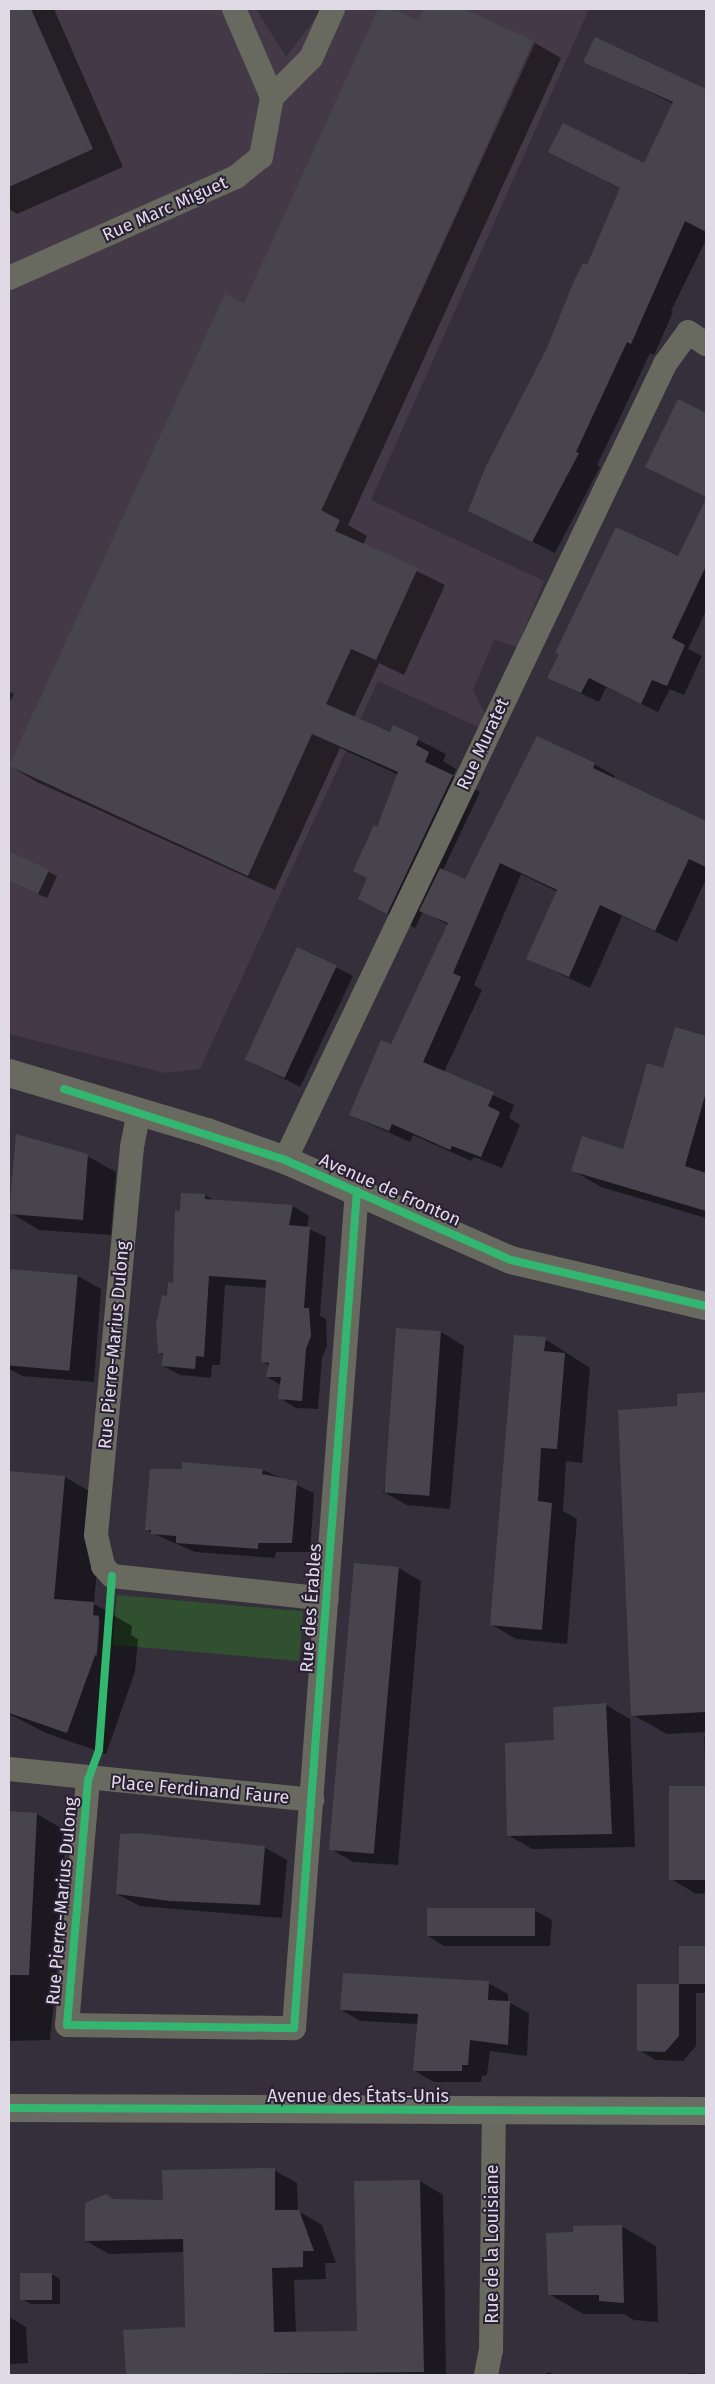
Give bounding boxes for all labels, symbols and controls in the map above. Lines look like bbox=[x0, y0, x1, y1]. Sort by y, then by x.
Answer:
street label: Rue Marc Miguet bbox=[99, 172, 231, 246]
street label: Rue Muratet bbox=[452, 695, 514, 793]
street label: Avenue de Fronton bbox=[316, 1149, 464, 1231]
street label: Rue Pierre-Marius Dulong bbox=[94, 1240, 134, 1450]
street label: Rue des Érables bbox=[296, 1543, 326, 1673]
street label: Place Ferdinand Faure bbox=[110, 1771, 290, 1809]
street label: Rue Pierre-Marius Dulong bbox=[42, 1796, 82, 2006]
street label: Avenue des États-Unis bbox=[267, 2085, 449, 2107]
street label: Rue de la Louisiane bbox=[481, 2164, 503, 2324]

